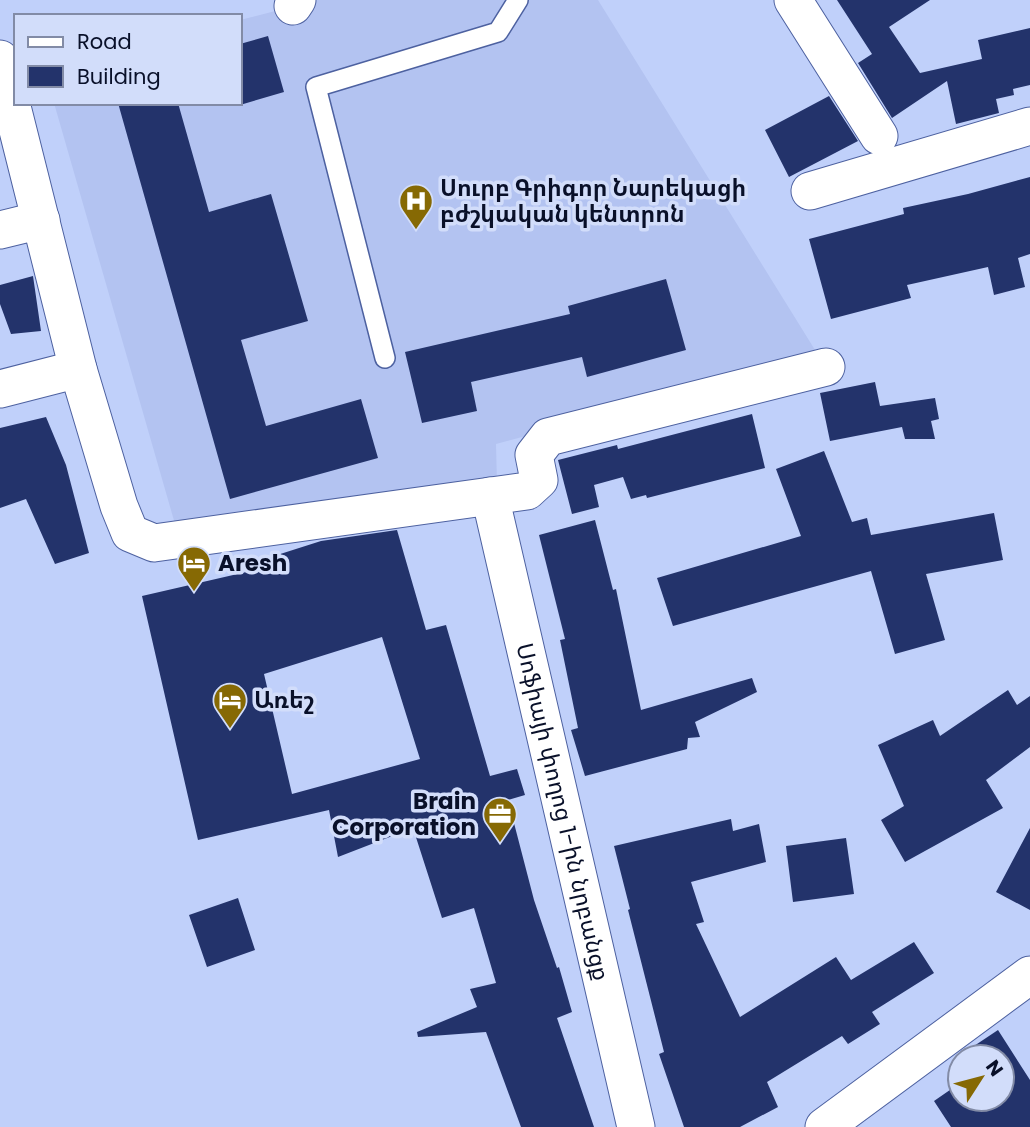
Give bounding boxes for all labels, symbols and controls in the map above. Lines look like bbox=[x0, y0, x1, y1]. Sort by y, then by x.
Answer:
legend bbox=[14, 14, 242, 105]
text: Road bbox=[77, 27, 132, 56]
text: Building bbox=[77, 62, 161, 91]
place label: Սուրբ Գրիգոր Նարեկացի բժշկական կենտրոն bbox=[440, 172, 746, 230]
hospital icon: Սուրբ Գրիգոր Նարեկացի բժշկական կենտրոն bbox=[397, 182, 435, 231]
hotel icon: Aresh bbox=[175, 544, 213, 593]
place label: Aresh bbox=[218, 547, 287, 579]
street label: Սոֆիայի փողոց 1-ին նրբանցք bbox=[509, 640, 618, 984]
hotel icon: Առեշ bbox=[211, 681, 249, 730]
place label: Առեշ bbox=[254, 684, 314, 716]
place label: Brain Corporation bbox=[332, 785, 476, 843]
office icon: Brain Corporation bbox=[481, 795, 519, 844]
north arrow bbox=[946, 1043, 1016, 1113]
text: N bbox=[979, 1055, 1009, 1082]

